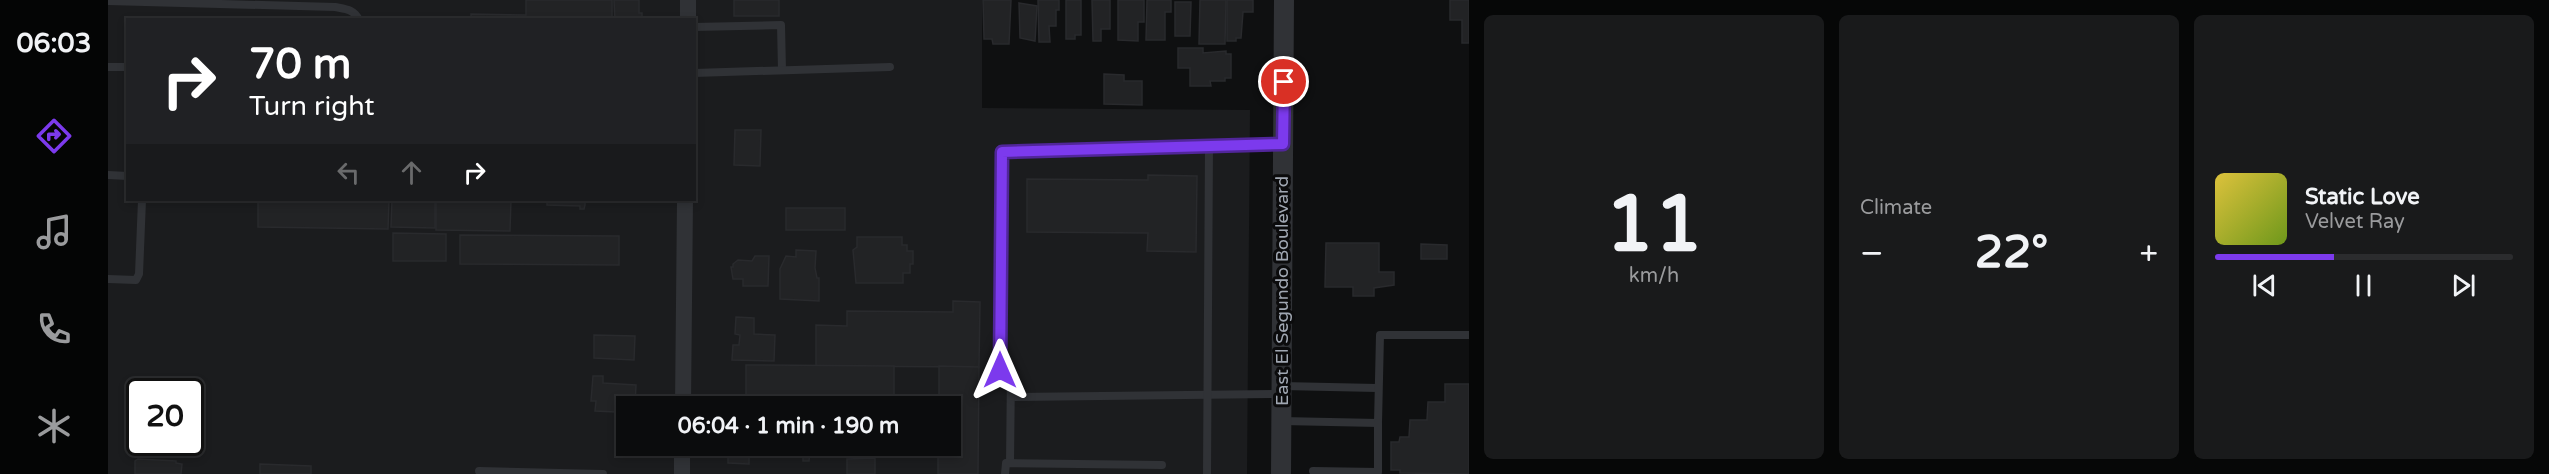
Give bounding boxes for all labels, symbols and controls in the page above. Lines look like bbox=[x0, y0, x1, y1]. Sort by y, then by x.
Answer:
text: 06:03 bbox=[17, 27, 91, 60]
text: 70 m bbox=[249, 39, 351, 90]
icon: right bbox=[150, 42, 228, 120]
pin bbox=[1258, 56, 1309, 107]
icon: arrive bbox=[1267, 65, 1300, 98]
text: Turn right bbox=[249, 90, 375, 123]
icon: directions bbox=[33, 115, 75, 157]
icon: left bbox=[332, 156, 365, 189]
icon: ahead bbox=[395, 156, 428, 189]
icon: right bbox=[458, 156, 491, 189]
street label: East El Segundo Boulevard bbox=[1271, 176, 1293, 406]
text: 11 bbox=[1605, 178, 1703, 272]
text: Static Love bbox=[2305, 184, 2420, 210]
text: Climate bbox=[1860, 196, 1932, 220]
text: Velvet Ray bbox=[2305, 210, 2405, 234]
icon: music bbox=[33, 211, 75, 253]
text: 22° bbox=[1975, 226, 2048, 280]
text: − bbox=[1860, 234, 1884, 273]
text: + bbox=[2139, 234, 2158, 273]
text: km/h bbox=[1629, 264, 1679, 288]
icon: previous bbox=[2248, 269, 2281, 302]
icon: pause bbox=[2347, 269, 2380, 302]
icon: next bbox=[2447, 269, 2480, 302]
icon: phone bbox=[33, 308, 75, 350]
position arrow bbox=[968, 338, 1032, 402]
speed limit sign: 20 bbox=[126, 378, 204, 456]
icon: climate bbox=[33, 405, 75, 447]
text: 06:04 · 1 min · 190 m bbox=[678, 413, 899, 439]

